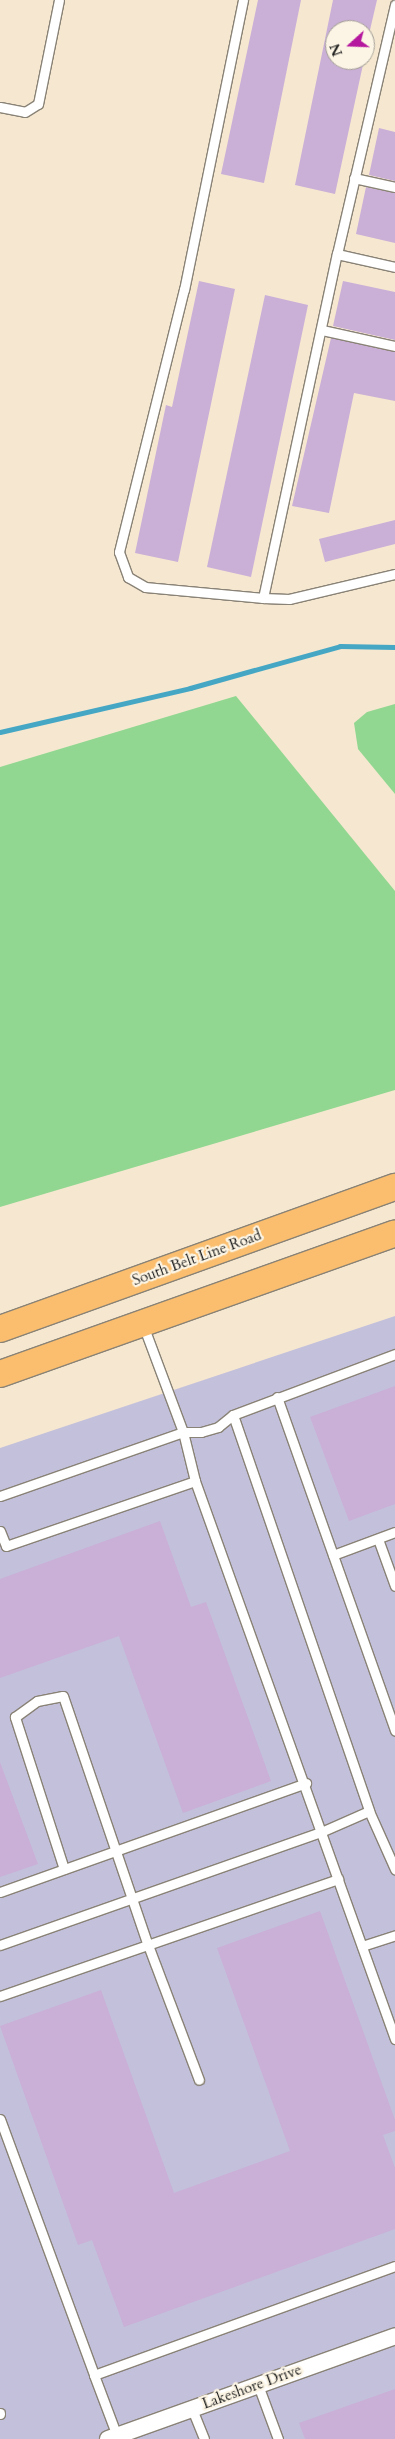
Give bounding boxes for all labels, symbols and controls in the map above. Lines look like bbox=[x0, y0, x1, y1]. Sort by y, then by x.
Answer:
north arrow bbox=[325, 20, 375, 70]
text: N bbox=[325, 41, 347, 59]
street label: South Belt Line Road bbox=[130, 1226, 264, 1290]
street label: Lakeshore Drive bbox=[200, 2361, 304, 2413]

